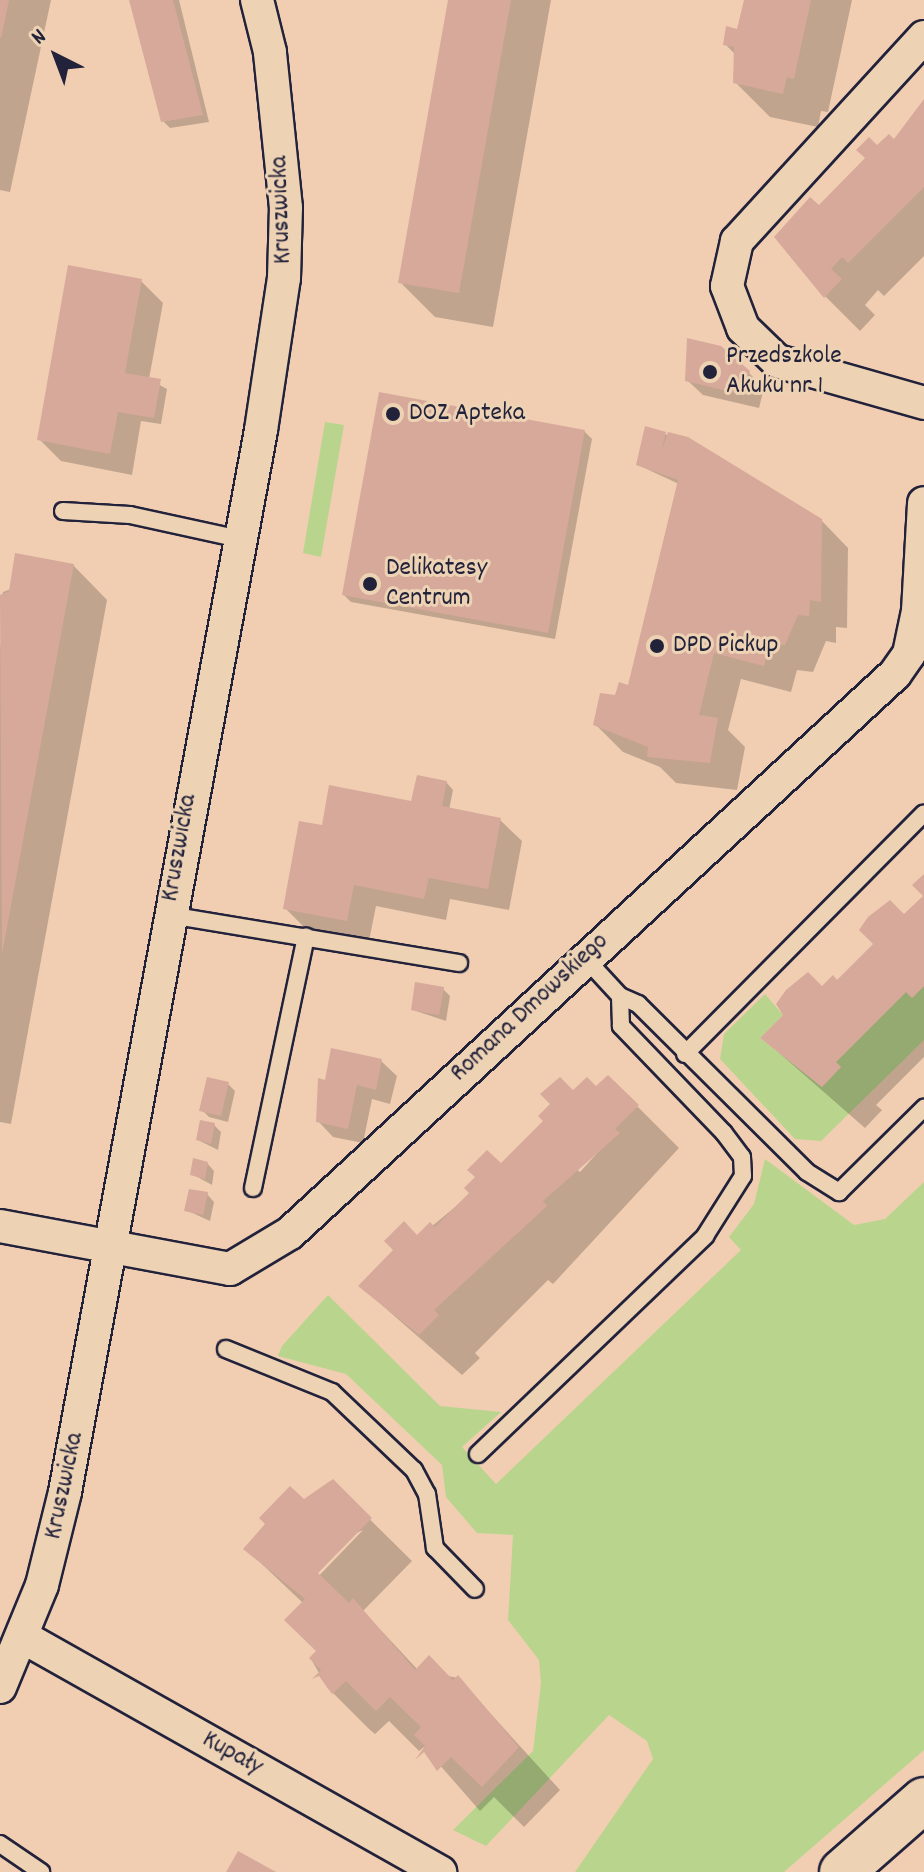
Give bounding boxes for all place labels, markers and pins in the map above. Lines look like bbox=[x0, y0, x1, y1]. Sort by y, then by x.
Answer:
place label: Przedszkole Akuku nr 1 bbox=[726, 341, 842, 402]
marker: Przedszkole Akuku nr 1 bbox=[701, 363, 719, 381]
place label: DOZ Apteka bbox=[409, 398, 525, 430]
marker: DOZ Apteka bbox=[384, 405, 402, 423]
place label: Delikatesy Centrum bbox=[386, 553, 487, 614]
marker: Delikatesy Centrum bbox=[361, 575, 379, 593]
place label: DPD Pickup bbox=[673, 630, 778, 662]
marker: DPD Pickup bbox=[648, 637, 666, 655]

